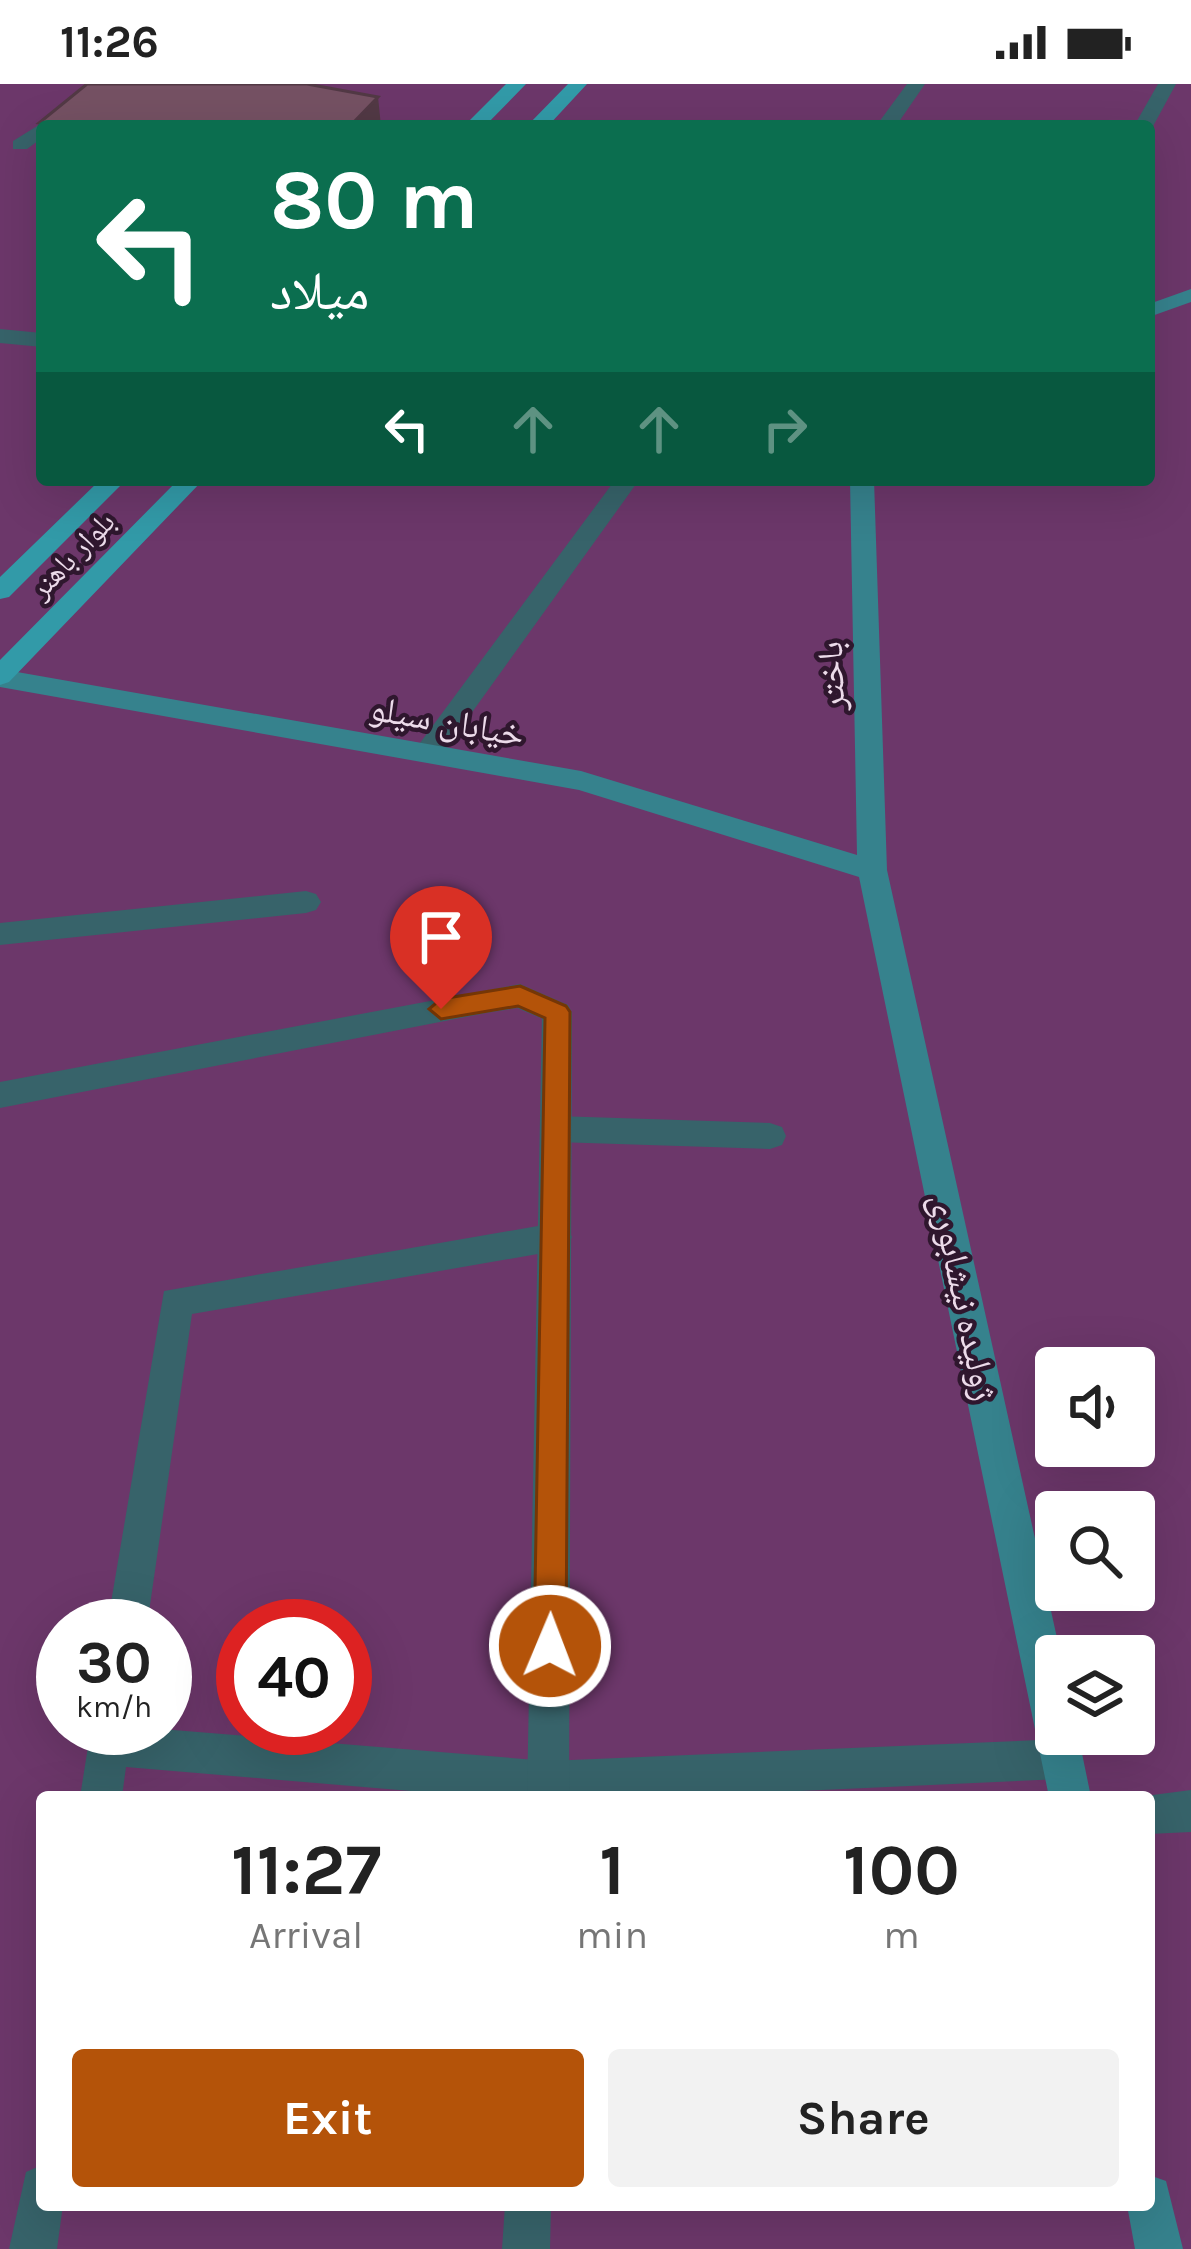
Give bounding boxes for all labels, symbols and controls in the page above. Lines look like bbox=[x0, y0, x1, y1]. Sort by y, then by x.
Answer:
text: 11:26 bbox=[60, 16, 159, 68]
text: 80 m bbox=[270, 151, 478, 249]
icon: left bbox=[72, 168, 228, 324]
text: میلاد bbox=[270, 259, 369, 323]
icon: left bbox=[374, 396, 440, 462]
icon: ahead bbox=[500, 396, 566, 462]
icon: ahead bbox=[626, 396, 692, 462]
icon: right bbox=[752, 396, 818, 462]
street label: بلوار باهنر bbox=[21, 504, 122, 607]
street label: باختر bbox=[809, 641, 853, 712]
street label: خیابان سیلو bbox=[367, 687, 527, 755]
pin bbox=[390, 886, 492, 1009]
icon: arrive bbox=[408, 904, 474, 970]
street label: ژولیده نیشابوری bbox=[922, 1190, 1006, 1404]
map controls bbox=[1035, 1347, 1155, 1755]
button: sound bbox=[1035, 1347, 1155, 1467]
button: search bbox=[1035, 1491, 1155, 1611]
position arrow bbox=[487, 1583, 613, 1709]
speed limit sign: 40 bbox=[216, 1599, 372, 1755]
text: 30 bbox=[76, 1627, 152, 1697]
button: layers bbox=[1035, 1635, 1155, 1755]
text: km/h bbox=[76, 1689, 152, 1725]
text: 11:27 bbox=[231, 1828, 381, 1912]
text: 1 bbox=[599, 1828, 625, 1912]
text: 100 bbox=[843, 1828, 960, 1912]
text: Arrival bbox=[249, 1912, 363, 1958]
text: min bbox=[576, 1912, 648, 1958]
text: m bbox=[883, 1912, 920, 1958]
button: Exit bbox=[72, 2049, 584, 2187]
button: Share bbox=[608, 2049, 1119, 2187]

